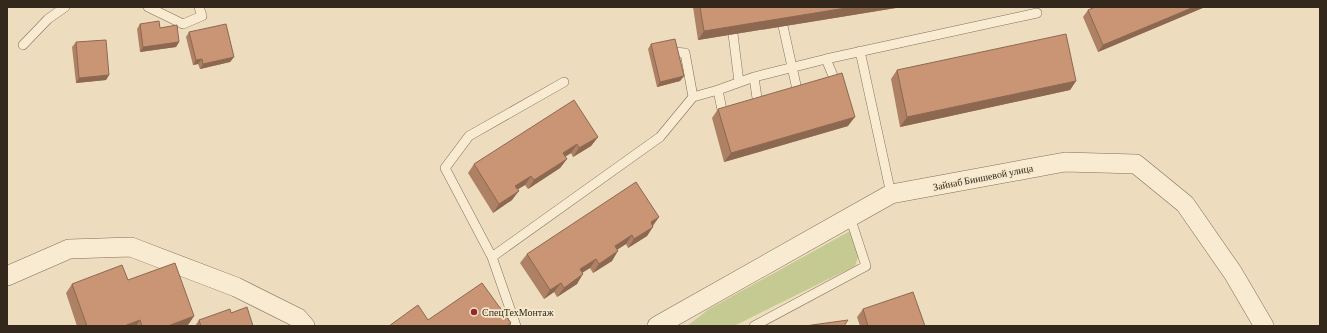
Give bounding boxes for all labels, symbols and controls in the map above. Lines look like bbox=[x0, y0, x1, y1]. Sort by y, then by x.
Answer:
street label: Зайнаб Биишевой улица bbox=[932, 162, 1035, 193]
marker: СпецТехМонтаж bbox=[469, 307, 479, 317]
place label: СпецТехМонтаж bbox=[482, 307, 554, 318]

